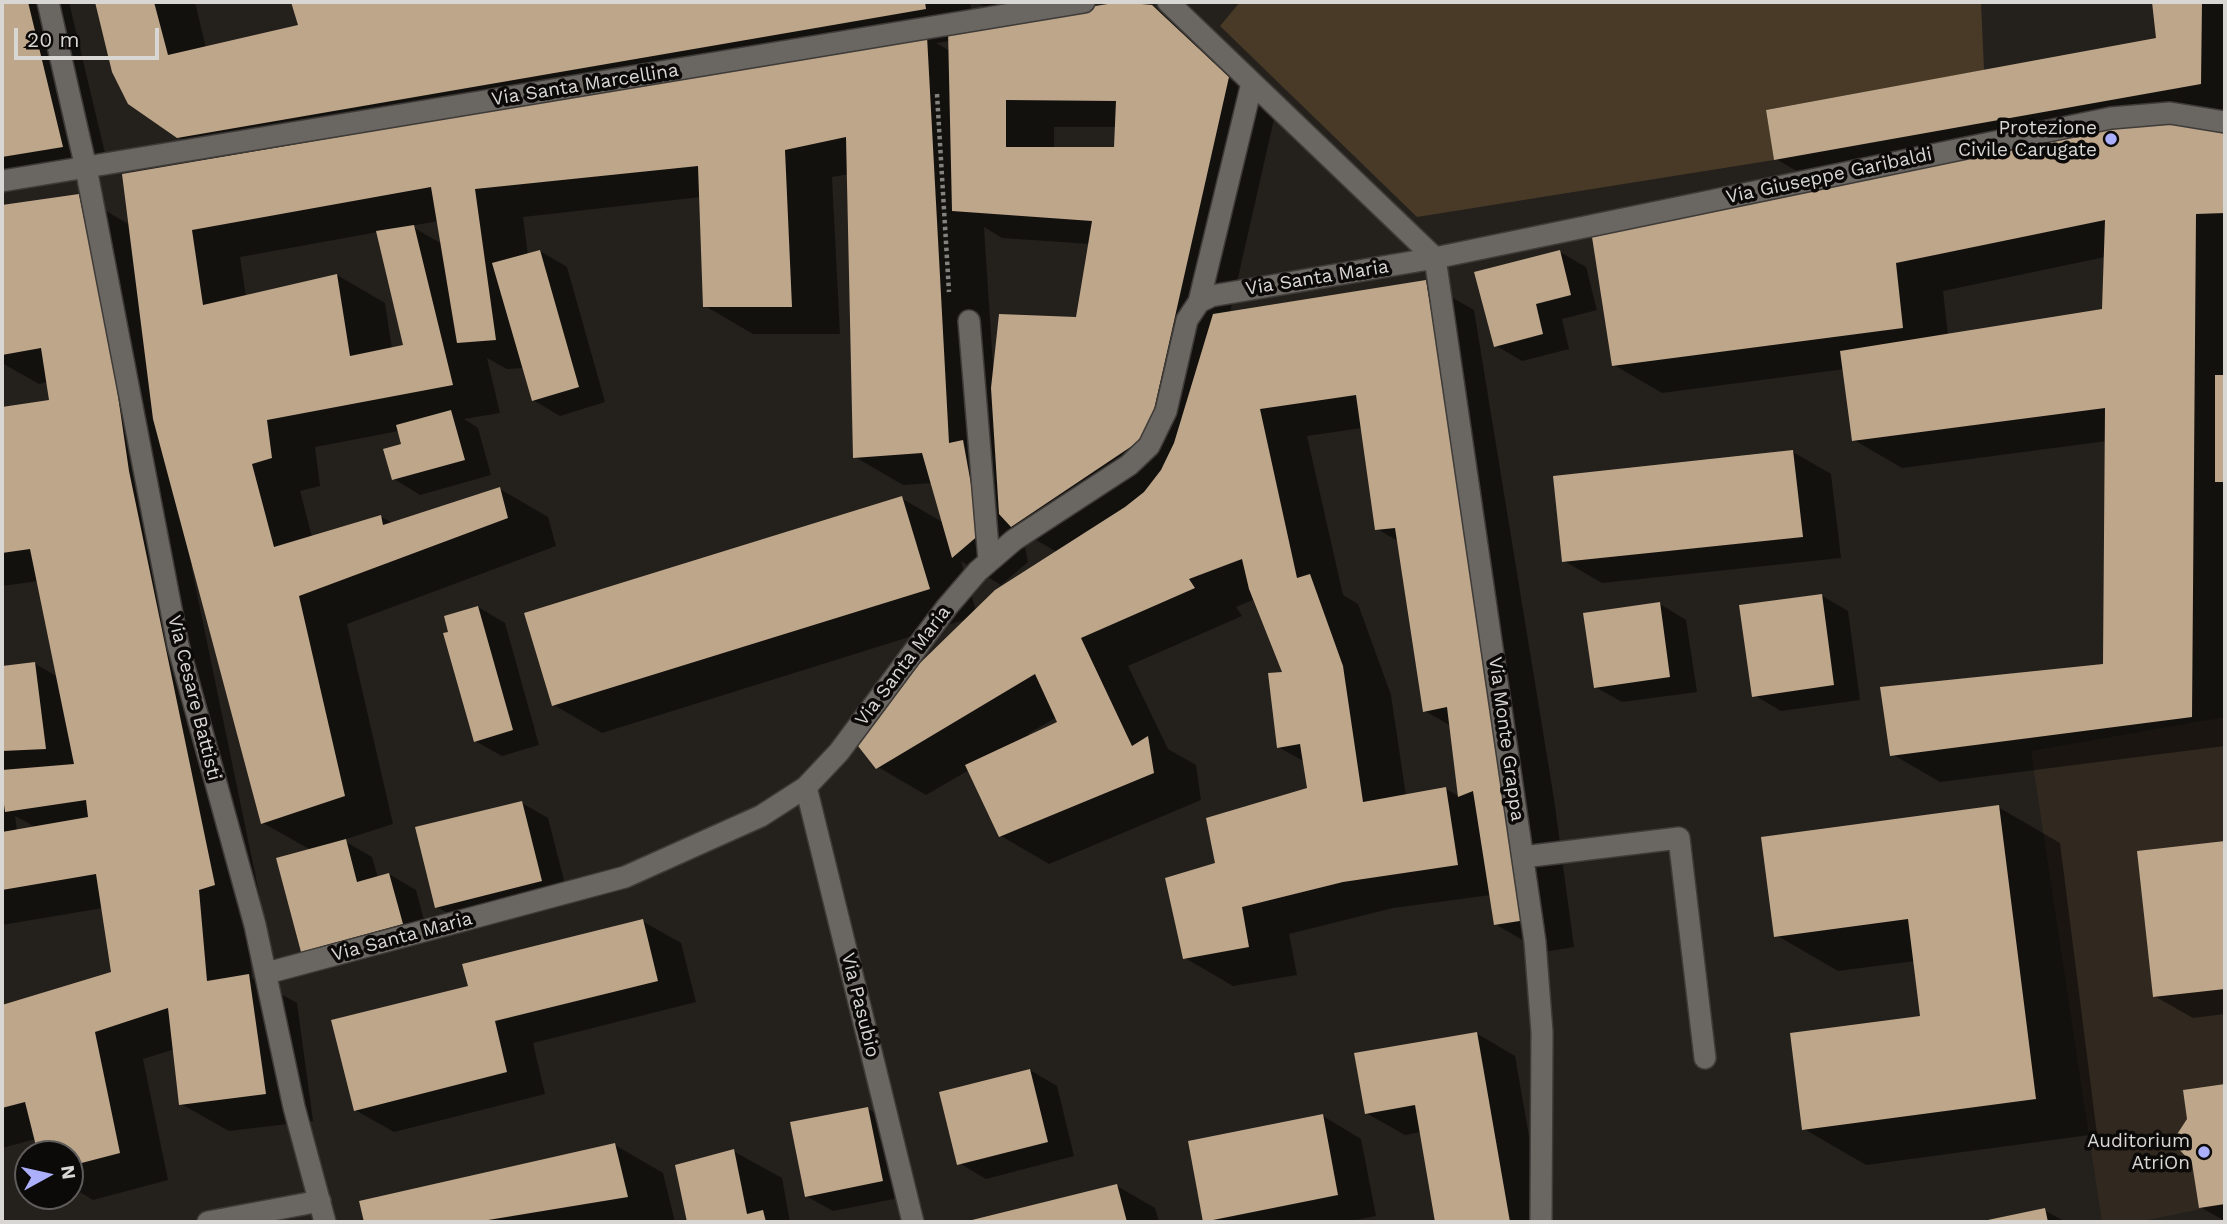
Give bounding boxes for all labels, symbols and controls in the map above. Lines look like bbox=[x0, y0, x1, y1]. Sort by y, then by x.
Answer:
scale bar bbox=[18, 14, 163, 58]
text: 20 m bbox=[27, 27, 79, 52]
street label: Via Santa Marcellina bbox=[490, 59, 680, 111]
place label: Protezione Civile Carugate bbox=[1958, 117, 2097, 161]
marker: Protezione Civile Carugate bbox=[2103, 131, 2119, 147]
street label: Via Giuseppe Garibaldi bbox=[1724, 143, 1934, 209]
street label: Via Santa Maria bbox=[1244, 255, 1390, 301]
street label: Via Santa Maria bbox=[850, 601, 956, 731]
street label: Via Cesare Battisti bbox=[162, 613, 226, 783]
street label: Via Monte Grappa bbox=[1483, 655, 1529, 823]
street label: Via Santa Maria bbox=[329, 907, 475, 967]
street label: Via Pasubio bbox=[836, 950, 884, 1060]
place label: Auditorium AtriOn bbox=[2087, 1130, 2190, 1174]
north arrow bbox=[14, 1140, 84, 1210]
marker: Auditorium AtriOn bbox=[2196, 1144, 2212, 1160]
text: N bbox=[56, 1164, 81, 1181]

